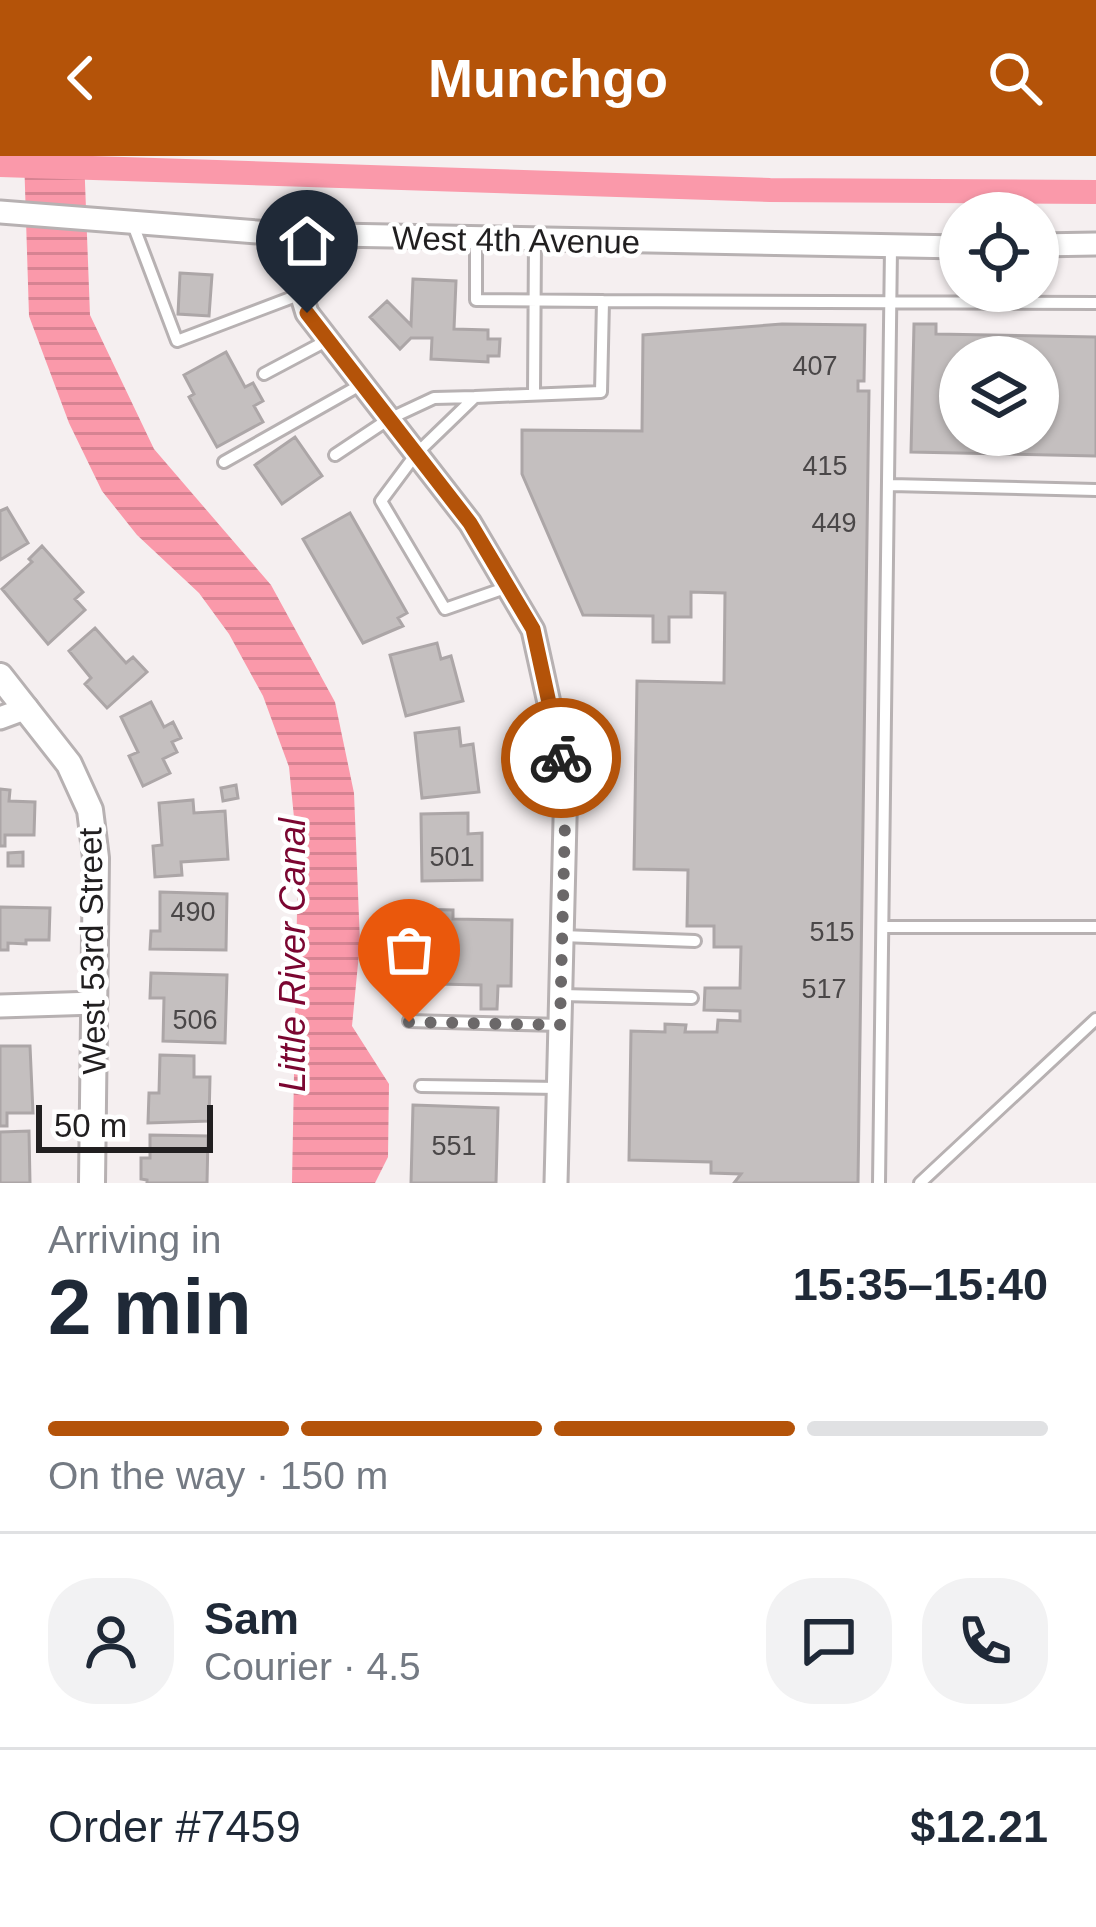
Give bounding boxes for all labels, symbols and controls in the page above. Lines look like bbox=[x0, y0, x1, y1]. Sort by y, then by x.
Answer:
icon: back bbox=[48, 45, 114, 111]
icon: search bbox=[982, 45, 1048, 111]
text: Munchgo bbox=[428, 48, 668, 108]
pin bbox=[256, 190, 358, 313]
map controls bbox=[939, 192, 1059, 456]
button: locate bbox=[939, 192, 1059, 312]
icon: home bbox=[274, 208, 340, 274]
street label: West 4th Avenue bbox=[392, 219, 640, 261]
button: layers bbox=[939, 336, 1059, 456]
house number: 407 bbox=[792, 351, 838, 381]
house number: 415 bbox=[802, 451, 848, 481]
house number: 449 bbox=[811, 508, 857, 538]
courier bbox=[501, 698, 621, 818]
icon: bike bbox=[528, 725, 594, 791]
water label: Little River Canal bbox=[272, 817, 313, 1092]
street label: West 53rd Street bbox=[71, 827, 113, 1075]
house number: 501 bbox=[429, 842, 475, 872]
house number: 490 bbox=[170, 897, 216, 927]
pin bbox=[358, 899, 460, 1022]
icon: bag bbox=[376, 917, 442, 983]
house number: 515 bbox=[809, 917, 855, 947]
house number: 517 bbox=[801, 974, 847, 1004]
house number: 506 bbox=[172, 1005, 218, 1035]
scale bar bbox=[36, 1099, 213, 1152]
text: 50 m bbox=[54, 1107, 127, 1144]
house number: 551 bbox=[431, 1131, 477, 1161]
text: Arriving in bbox=[48, 1218, 221, 1261]
text: 15:35–15:40 bbox=[793, 1259, 1048, 1310]
text: 2 min bbox=[48, 1263, 252, 1351]
text: On the way · 150 m bbox=[48, 1454, 388, 1497]
button: person bbox=[48, 1578, 174, 1704]
button: chat bbox=[766, 1578, 892, 1704]
button: phone bbox=[922, 1578, 1048, 1704]
text: Sam bbox=[204, 1593, 299, 1644]
text: Courier · 4.5 bbox=[204, 1645, 421, 1688]
text: Order #7459 bbox=[48, 1801, 301, 1852]
text: $12.21 bbox=[910, 1801, 1048, 1852]

